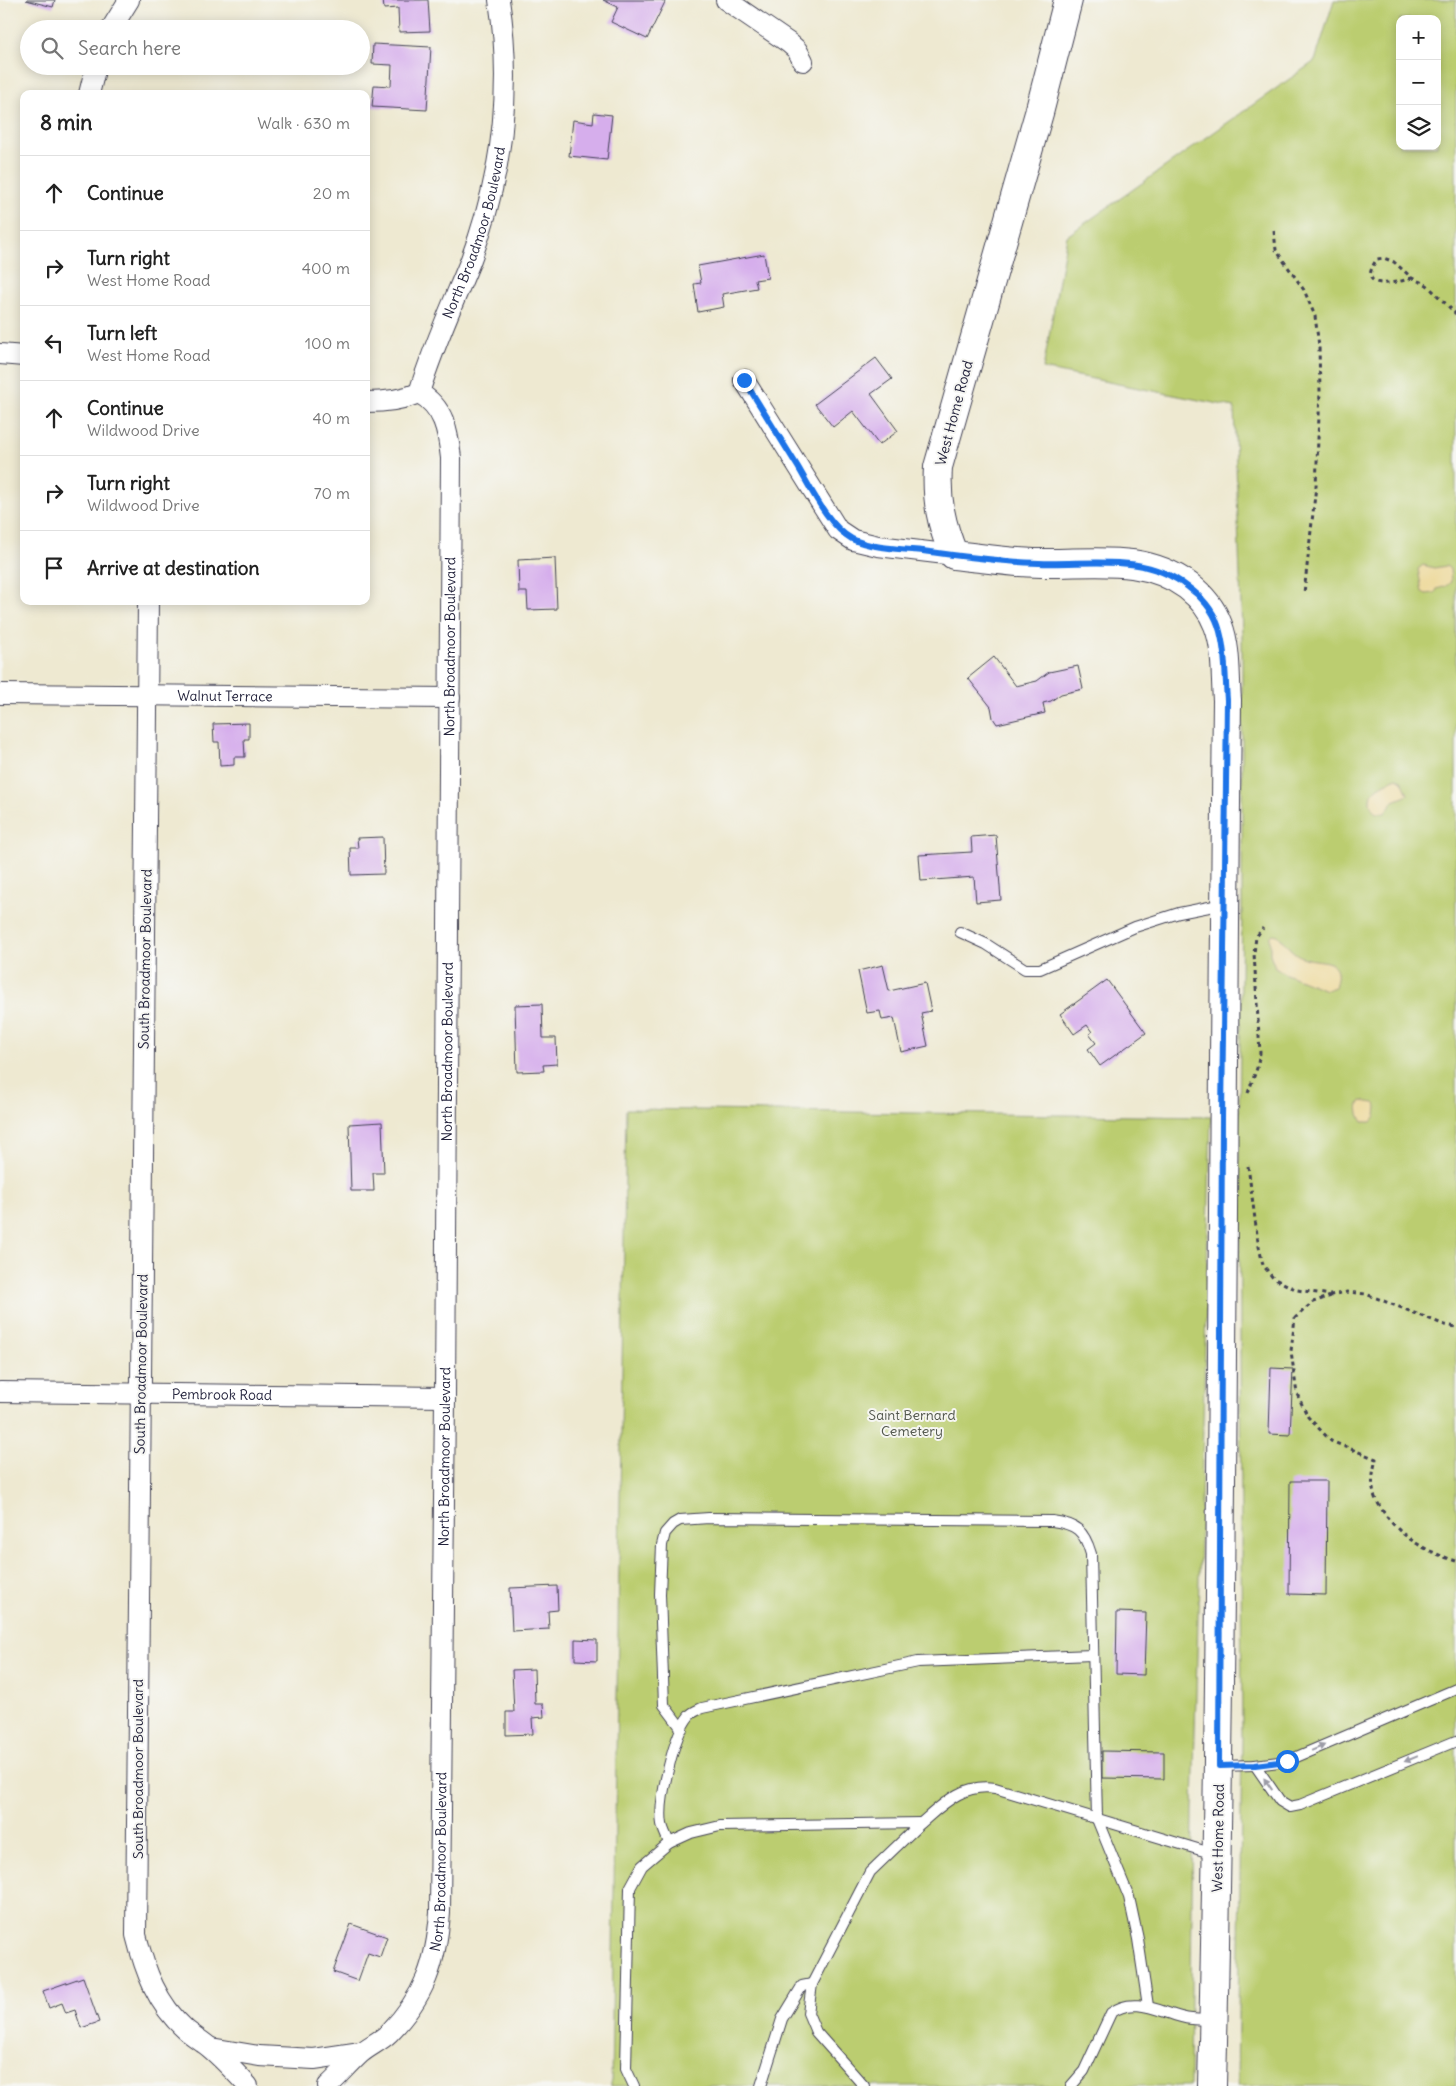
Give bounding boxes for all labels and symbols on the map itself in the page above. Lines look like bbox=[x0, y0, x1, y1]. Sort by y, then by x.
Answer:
street label: North Broadmoor Boulevard bbox=[438, 145, 509, 321]
street label: West Home Road bbox=[931, 358, 977, 468]
route end bbox=[733, 369, 756, 392]
street label: North Broadmoor Boulevard bbox=[440, 557, 459, 737]
street label: Walnut Terrace bbox=[177, 687, 273, 705]
street label: South Broadmoor Boulevard bbox=[134, 869, 156, 1049]
street label: North Broadmoor Boulevard bbox=[438, 962, 457, 1142]
street label: South Broadmoor Boulevard bbox=[130, 1274, 152, 1454]
street label: North Broadmoor Boulevard bbox=[435, 1367, 454, 1547]
street label: Pembrook Road bbox=[172, 1385, 272, 1404]
park label: Saint Bernard Cemetery bbox=[868, 1406, 956, 1440]
street label: South Broadmoor Boulevard bbox=[129, 1679, 147, 1859]
one-way arrow bbox=[1311, 1743, 1326, 1751]
route start bbox=[1276, 1750, 1299, 1773]
one-way arrow bbox=[1404, 1756, 1418, 1764]
street label: North Broadmoor Boulevard bbox=[426, 1772, 450, 1953]
one-way arrow bbox=[1263, 1777, 1273, 1791]
street label: West Home Road bbox=[1208, 1784, 1228, 1892]

